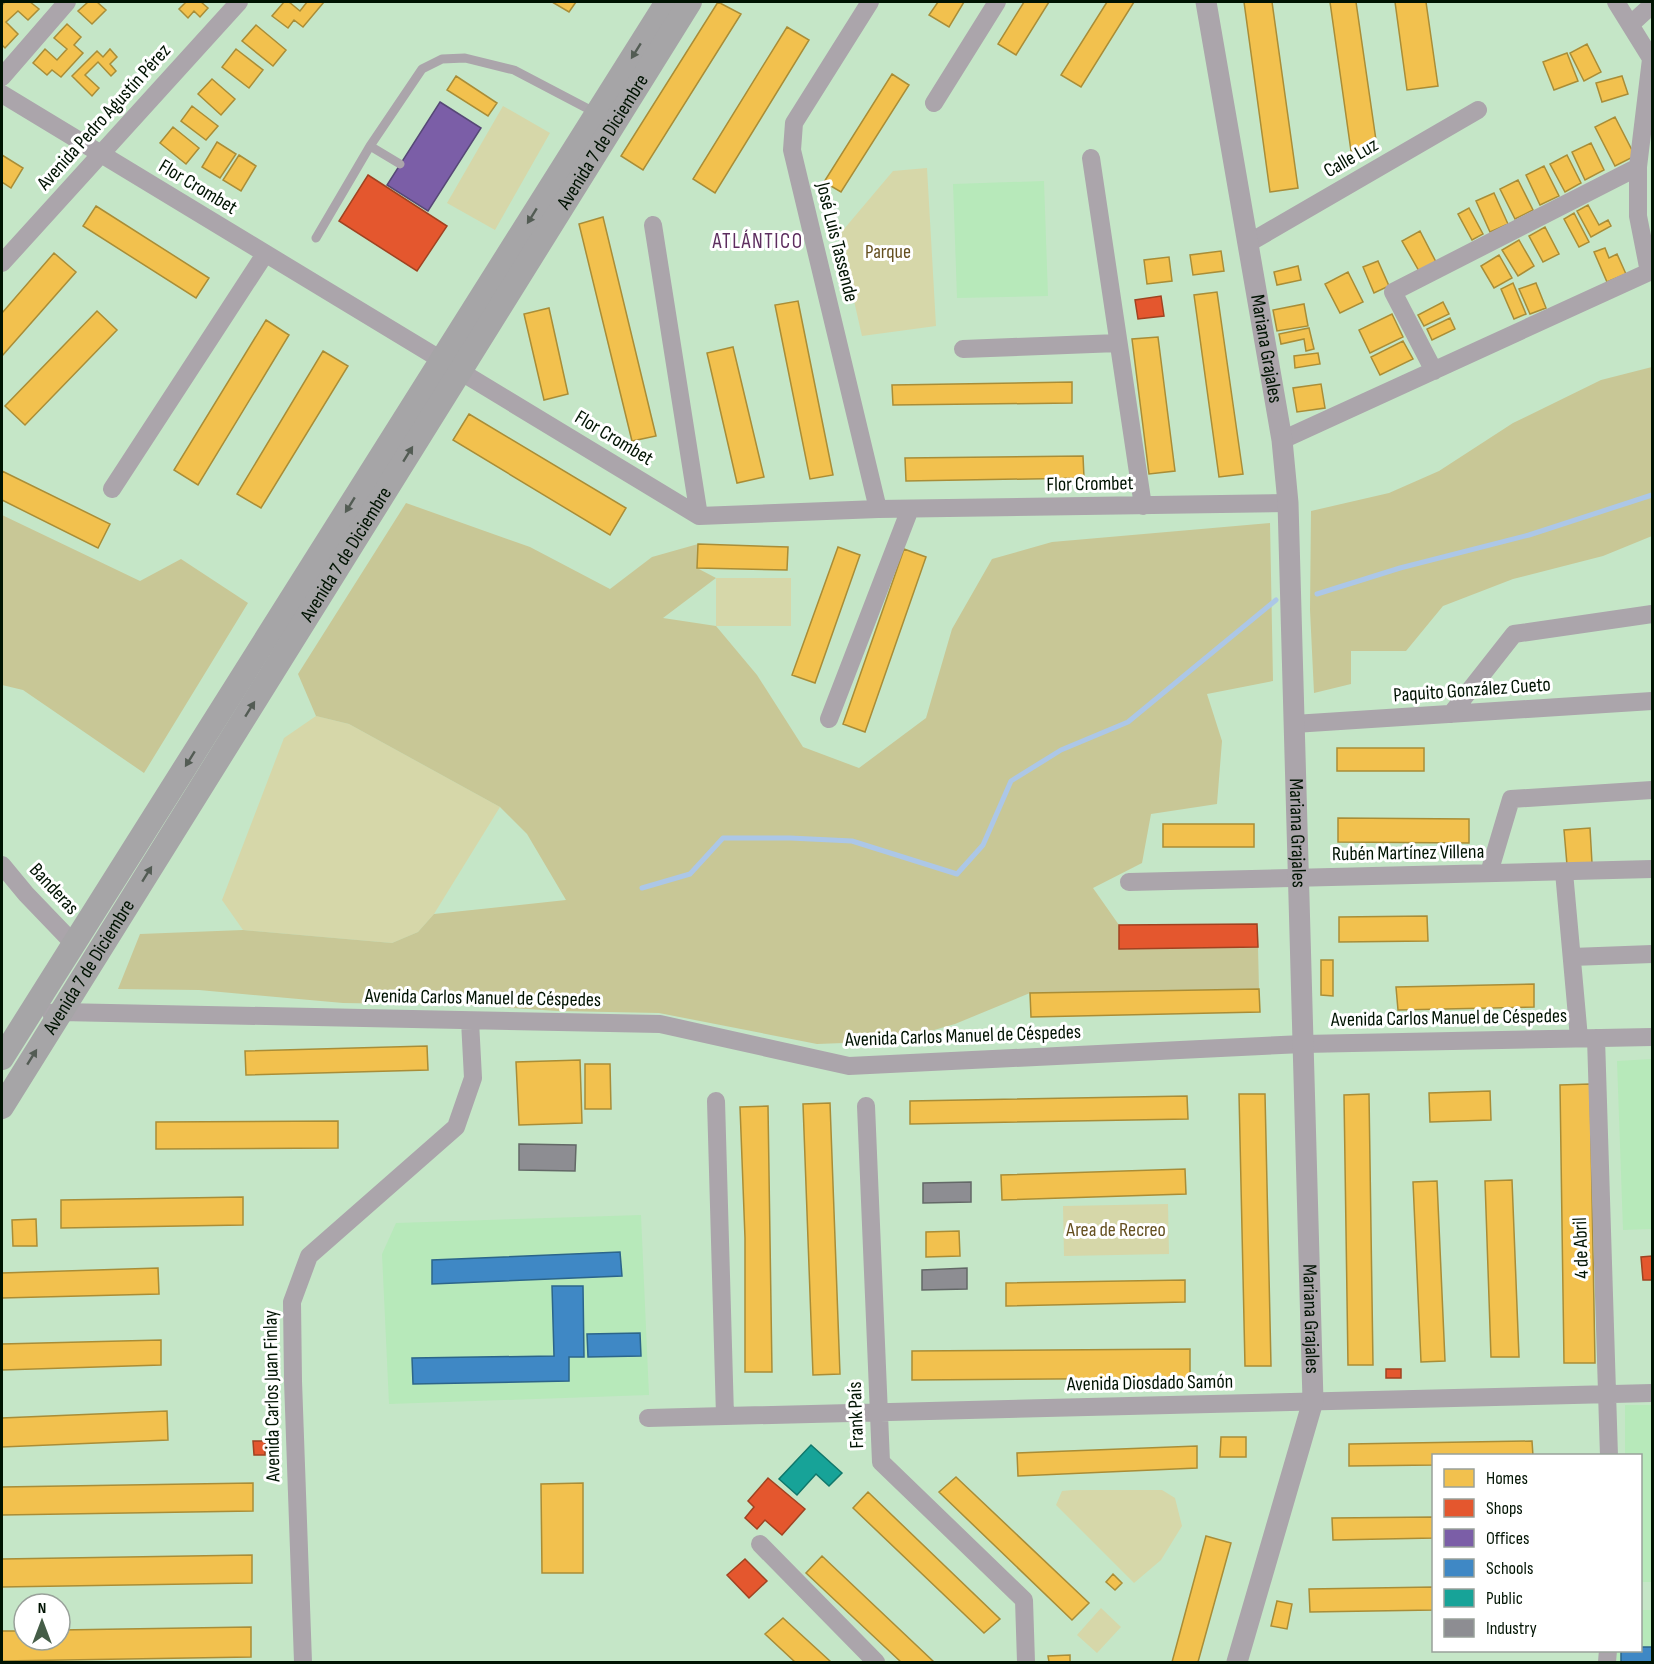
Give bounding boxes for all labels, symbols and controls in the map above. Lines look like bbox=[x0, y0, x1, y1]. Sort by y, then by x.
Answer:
street label: Avenida Pedro Agustín Pérez bbox=[31, 39, 176, 196]
one-way arrow bbox=[630, 43, 641, 59]
street label: Avenida 7 de Diciembre bbox=[551, 70, 654, 214]
street label: Calle Luz bbox=[1320, 133, 1382, 183]
street label: Flor Crombet bbox=[154, 154, 242, 220]
street label: José Luis Tassende bbox=[810, 179, 863, 304]
one-way arrow bbox=[526, 208, 537, 224]
district label: ATLÁNTICO bbox=[711, 229, 804, 254]
park label: Parque bbox=[865, 240, 911, 264]
street label: Mariana Grajales bbox=[1245, 293, 1287, 405]
street label: Flor Crombet bbox=[570, 405, 658, 471]
one-way arrow bbox=[403, 446, 414, 462]
street label: Flor Crombet bbox=[1046, 471, 1134, 497]
street label: Avenida 7 de Diciembre bbox=[295, 483, 397, 627]
one-way arrow bbox=[344, 497, 355, 514]
street label: Paquito González Cueto bbox=[1392, 673, 1552, 707]
one-way arrow bbox=[244, 701, 255, 717]
one-way arrow bbox=[184, 751, 195, 767]
street label: Mariana Grajales bbox=[1284, 778, 1311, 888]
street label: Rubén Martínez Villena bbox=[1332, 840, 1484, 866]
street label: Banderas bbox=[24, 858, 84, 920]
one-way arrow bbox=[141, 866, 152, 882]
street label: Avenida 7 de Diciembre bbox=[38, 895, 140, 1040]
street label: Avenida Carlos Manuel de Céspedes bbox=[364, 984, 601, 1012]
street label: Avenida Carlos Manuel de Céspedes bbox=[1330, 1004, 1567, 1032]
street label: Avenida Carlos Manuel de Céspedes bbox=[844, 1020, 1081, 1052]
one-way arrow bbox=[27, 1049, 38, 1066]
street label: 4 de Abril bbox=[1568, 1217, 1594, 1279]
park label: Area de Recreo bbox=[1065, 1218, 1166, 1242]
street label: Mariana Grajales bbox=[1297, 1264, 1324, 1374]
street label: Avenida Carlos Juan Finlay bbox=[258, 1310, 286, 1483]
street label: Avenida Diosdado Samón bbox=[1066, 1370, 1233, 1396]
street label: Frank País bbox=[843, 1381, 869, 1449]
legend bbox=[1432, 1454, 1642, 1652]
text: Homes bbox=[1486, 1468, 1528, 1489]
text: Shops bbox=[1486, 1498, 1523, 1519]
text: Offices bbox=[1486, 1528, 1529, 1549]
text: Schools bbox=[1486, 1558, 1533, 1579]
text: Public bbox=[1486, 1588, 1523, 1609]
north arrow bbox=[12, 1592, 72, 1652]
text: N bbox=[38, 1599, 46, 1618]
text: Industry bbox=[1486, 1618, 1537, 1639]

